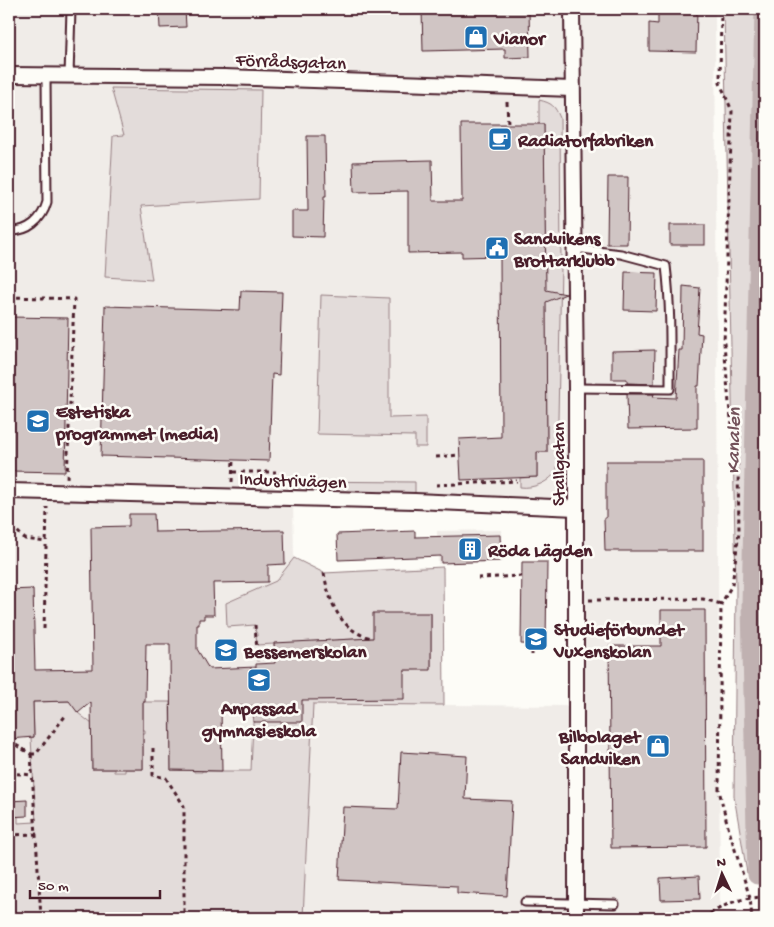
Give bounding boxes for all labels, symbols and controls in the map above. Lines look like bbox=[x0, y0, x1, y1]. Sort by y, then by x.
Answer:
shop icon: Vianor bbox=[463, 24, 489, 50]
place label: Vianor bbox=[493, 29, 547, 52]
street label: Förrådsgatan bbox=[234, 50, 346, 77]
cafe icon: Radiatorfabriken bbox=[487, 126, 513, 152]
place label: Radiatorfabriken bbox=[517, 131, 654, 154]
place label: Sandvikens Brottarklubb bbox=[513, 229, 615, 274]
public building icon: Sandvikens Brottarklubb bbox=[484, 235, 510, 261]
place label: Estetiska programmet (media) bbox=[55, 402, 219, 447]
water label: Kanalen bbox=[723, 407, 748, 475]
school or university icon: Estetiska programmet (media) bbox=[25, 408, 51, 434]
street label: Stallgatan bbox=[549, 422, 572, 506]
street label: Industrivägen bbox=[239, 469, 347, 496]
building icon: Röda Lägden bbox=[457, 536, 483, 562]
place label: Röda Lägden bbox=[487, 541, 593, 564]
place label: Studieförbundet Vuxenskolan bbox=[553, 620, 686, 665]
school or university icon: Studieförbundet Vuxenskolan bbox=[523, 626, 549, 652]
school or university icon: Bessemerskolan bbox=[213, 637, 239, 663]
place label: Bessemerskolan bbox=[243, 642, 367, 665]
school or university icon: Anpassad gymnasieskola bbox=[246, 667, 272, 693]
place label: Anpassad gymnasieskola bbox=[201, 699, 318, 744]
place label: Bilbolaget Sandviken bbox=[558, 727, 642, 772]
shop icon: Bilbolaget Sandviken bbox=[645, 733, 671, 759]
north arrow bbox=[696, 850, 746, 900]
text: N bbox=[716, 855, 726, 872]
scale bar bbox=[30, 867, 160, 899]
text: 50 m bbox=[38, 878, 69, 896]

